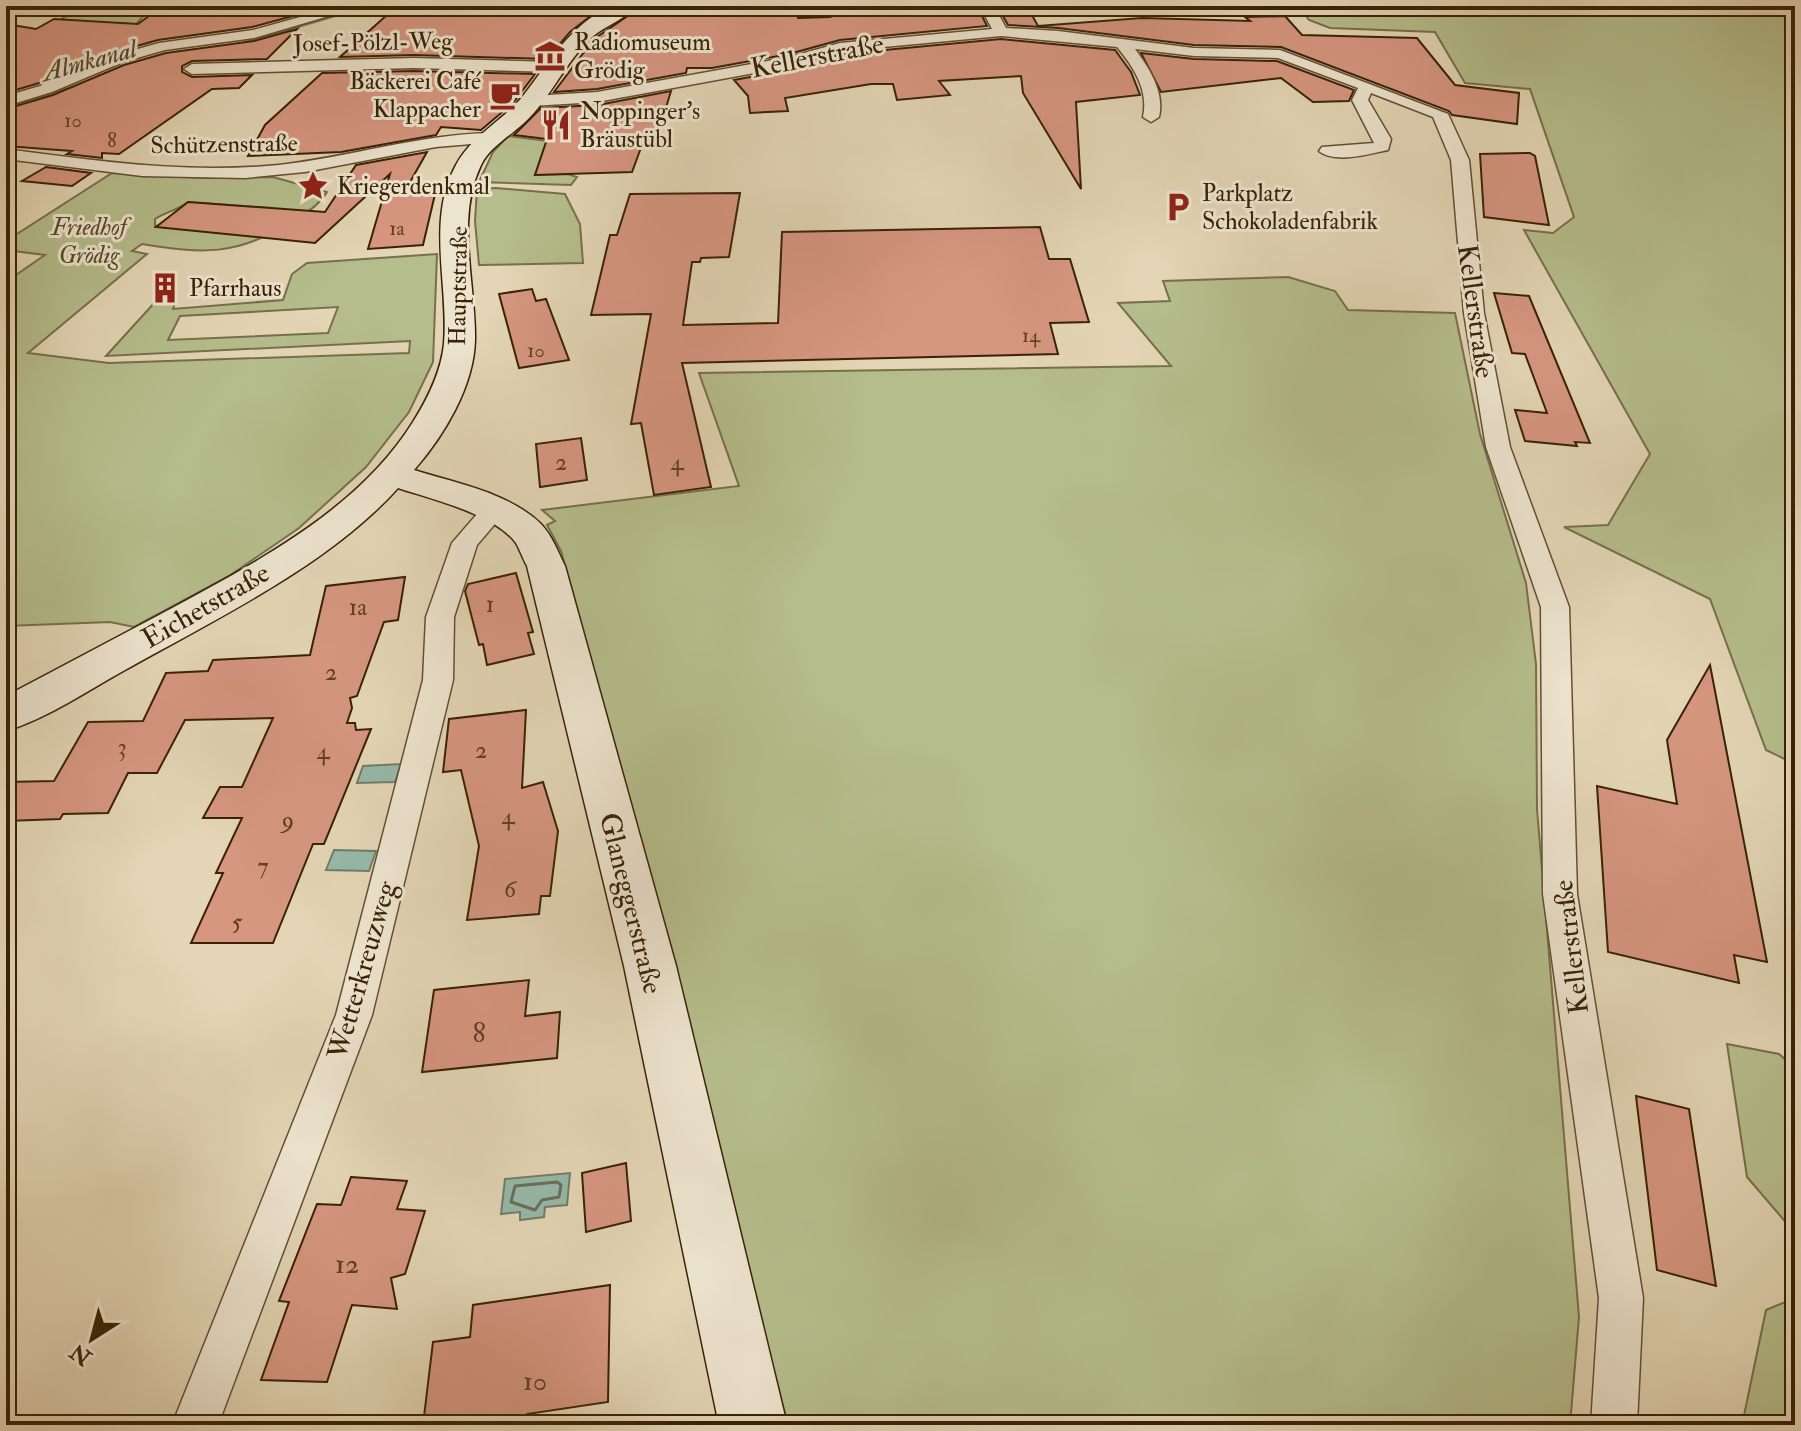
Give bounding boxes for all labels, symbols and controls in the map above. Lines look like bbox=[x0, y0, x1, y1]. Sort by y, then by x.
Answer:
street label: Josef-Pölzl-Weg bbox=[292, 26, 454, 59]
street label: Kellerstraße bbox=[748, 26, 887, 87]
place label: Radiomuseum Grödig bbox=[574, 27, 711, 86]
water label: Almkanal bbox=[36, 33, 142, 90]
museum icon: Radiomuseum Grödig bbox=[533, 39, 567, 73]
place label: Bäckerei Café Klappacher bbox=[349, 66, 482, 125]
cafe icon: Bäckerei Café Klappacher bbox=[488, 78, 522, 112]
place label: Noppinger's Bräustübl bbox=[580, 96, 700, 155]
house number: 10 bbox=[64, 108, 82, 133]
restaurant icon: Noppinger's Bräustübl bbox=[539, 108, 573, 142]
house number: 8 bbox=[107, 128, 117, 153]
street label: Schützenstraße bbox=[150, 128, 298, 161]
place icon: Kriegerdenkmal bbox=[296, 169, 330, 203]
place label: Kriegerdenkmal bbox=[337, 171, 490, 202]
place label: Parkplatz Schokoladenfabrik bbox=[1202, 178, 1378, 237]
parking icon: Parkplatz Schokoladenfabrik bbox=[1161, 190, 1195, 224]
park label: Friedhof Grödig bbox=[51, 212, 133, 271]
house number: 1a bbox=[389, 216, 405, 241]
street label: Hauptstraße bbox=[442, 226, 475, 346]
street label: Kellerstraße bbox=[1449, 242, 1502, 381]
building icon: Pfarrhaus bbox=[148, 271, 182, 305]
place label: Pfarrhaus bbox=[189, 273, 281, 304]
house number: 14 bbox=[1022, 323, 1041, 348]
house number: 10 bbox=[527, 338, 545, 363]
house number: 2 bbox=[555, 447, 567, 478]
house number: 4 bbox=[671, 447, 685, 478]
street label: Eichetstraße bbox=[136, 556, 276, 657]
house number: 1 bbox=[486, 589, 494, 620]
house number: 1a bbox=[349, 592, 368, 623]
house number: 2 bbox=[325, 657, 337, 688]
house number: 3 bbox=[117, 732, 127, 763]
house number: 2 bbox=[475, 735, 487, 766]
house number: 4 bbox=[317, 736, 331, 767]
house number: 4 bbox=[502, 801, 516, 832]
house number: 9 bbox=[280, 805, 294, 836]
street label: Glaneggerstraße bbox=[591, 809, 670, 998]
house number: 7 bbox=[257, 851, 269, 882]
house number: 6 bbox=[504, 874, 518, 905]
street label: Wetterkreuzweg bbox=[320, 876, 405, 1065]
street label: Kellerstraße bbox=[1546, 878, 1597, 1016]
house number: 5 bbox=[232, 907, 243, 938]
house number: 8 bbox=[472, 1016, 486, 1051]
house number: 12 bbox=[335, 1247, 359, 1282]
north arrow bbox=[52, 1299, 132, 1379]
text: N bbox=[64, 1337, 98, 1372]
house number: 10 bbox=[523, 1364, 547, 1399]

